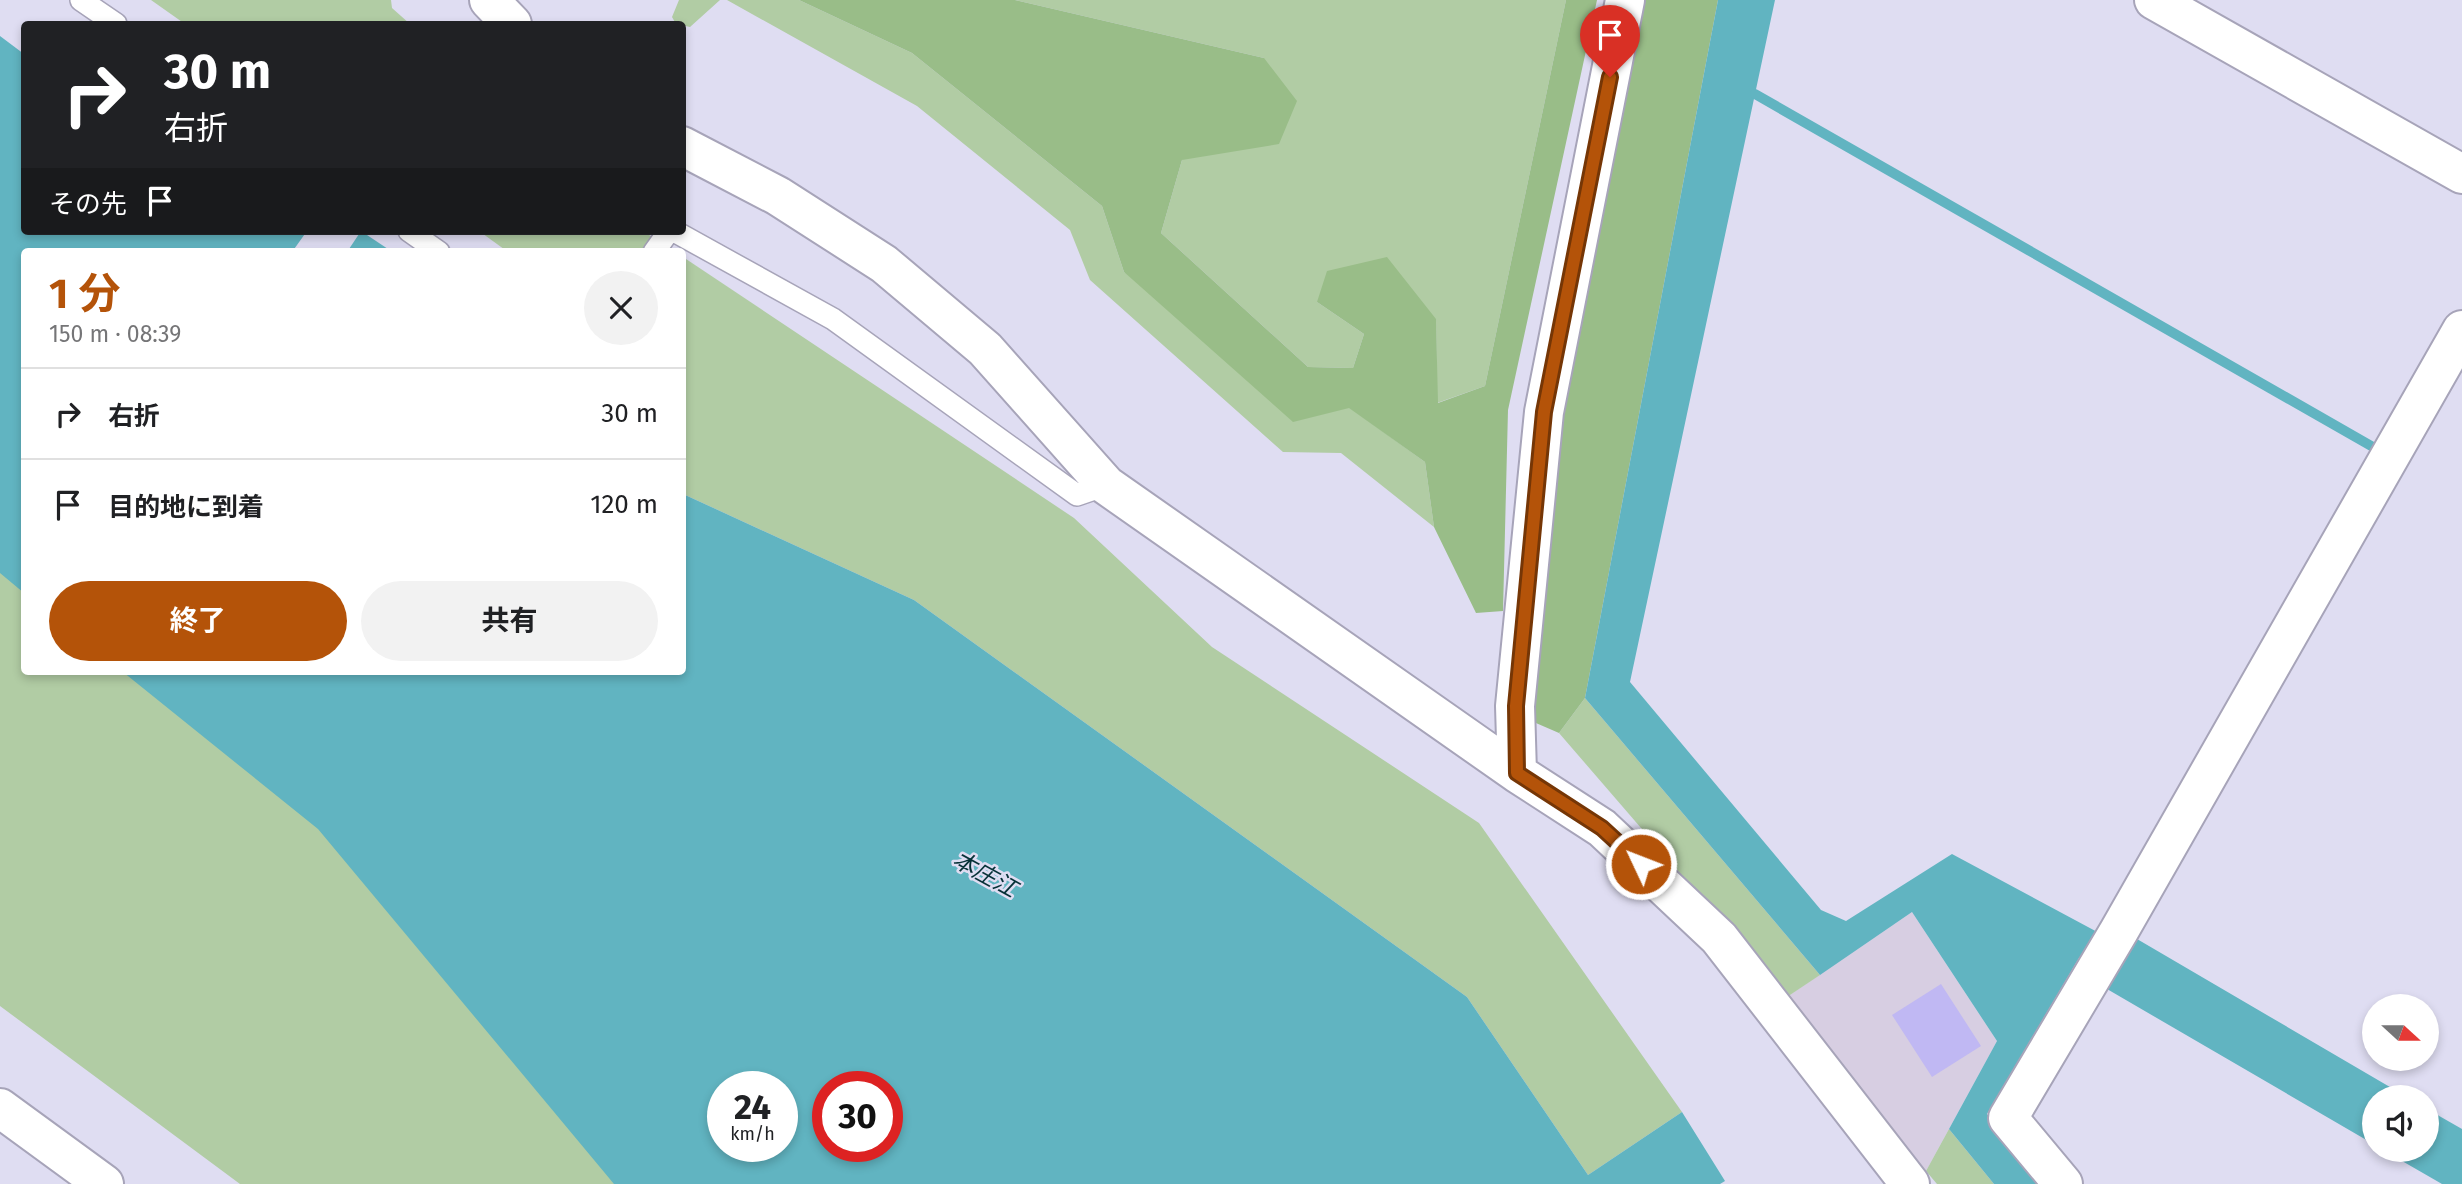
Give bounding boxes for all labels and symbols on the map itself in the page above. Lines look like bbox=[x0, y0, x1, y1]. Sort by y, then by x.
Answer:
pin bbox=[1580, 5, 1640, 77]
position arrow bbox=[1604, 827, 1678, 901]
water label: 本庄江 bbox=[948, 845, 1025, 904]
north arrow bbox=[2362, 994, 2440, 1071]
speed limit sign: 30 bbox=[812, 1071, 903, 1162]

